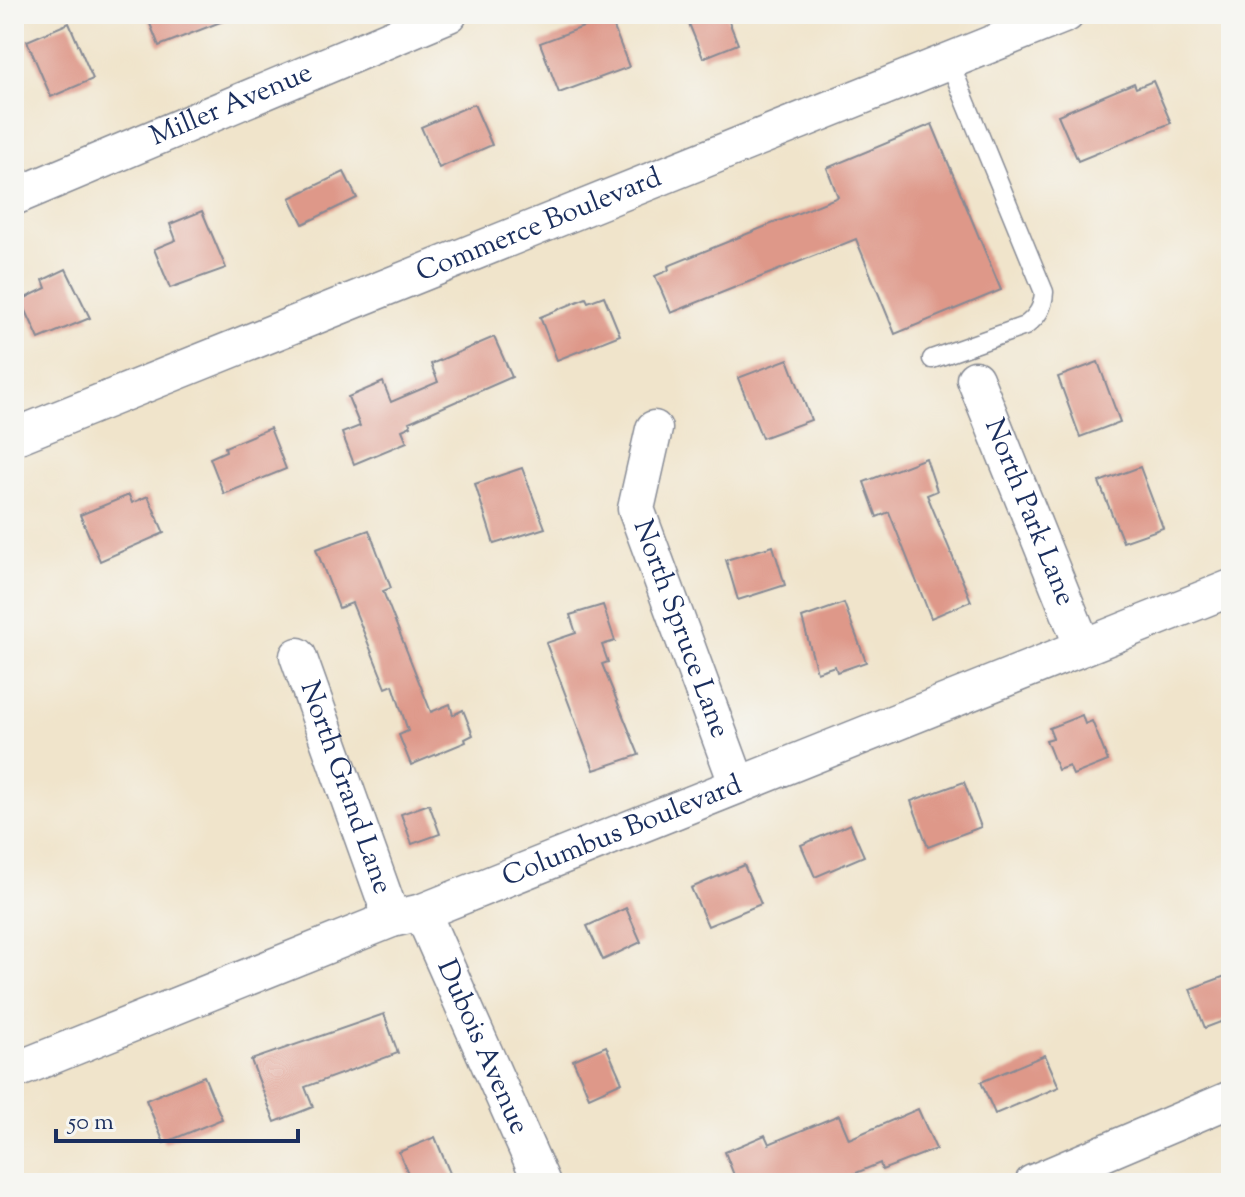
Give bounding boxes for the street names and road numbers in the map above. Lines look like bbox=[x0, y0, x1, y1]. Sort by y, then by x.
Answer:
street label: Miller Avenue bbox=[144, 54, 319, 157]
street label: Commerce Boulevard bbox=[410, 158, 668, 293]
street label: North Park Lane bbox=[973, 413, 1084, 612]
street label: North Spruce Lane bbox=[622, 515, 739, 744]
street label: North Grand Lane bbox=[289, 676, 402, 900]
street label: Columbus Boulevard bbox=[497, 766, 748, 898]
street label: Dubois Avenue bbox=[426, 954, 538, 1141]

